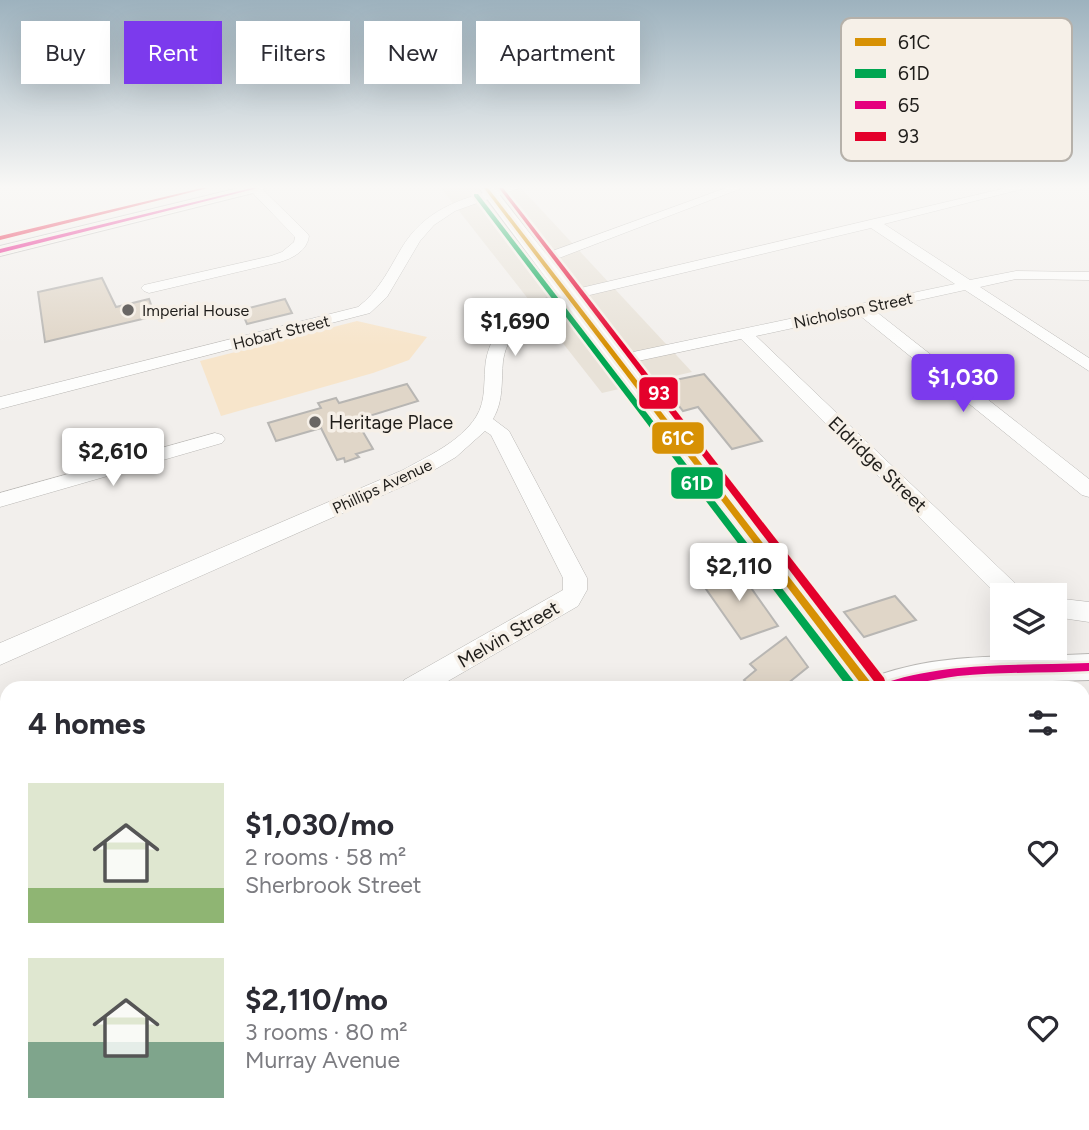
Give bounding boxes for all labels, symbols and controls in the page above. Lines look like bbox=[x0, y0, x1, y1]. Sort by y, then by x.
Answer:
legend bbox=[841, 18, 1072, 161]
chip: Buy bbox=[21, 21, 110, 84]
chip: Rent bbox=[124, 21, 222, 84]
chip: Filters bbox=[236, 21, 350, 84]
chip: New bbox=[364, 21, 462, 84]
chip: Apartment bbox=[476, 21, 640, 84]
text: 61C bbox=[898, 31, 931, 54]
text: 61D bbox=[898, 62, 930, 85]
text: 65 bbox=[898, 94, 920, 117]
text: 93 bbox=[898, 125, 919, 148]
street label: Nicholson Street bbox=[792, 289, 914, 332]
pin: $1,690 bbox=[458, 298, 572, 358]
place label: Imperial House bbox=[142, 301, 250, 320]
marker: Imperial House bbox=[120, 302, 136, 318]
text: $1,690 bbox=[480, 307, 550, 335]
street label: Hobart Street bbox=[231, 311, 331, 354]
pin: $1,030 bbox=[906, 354, 1020, 414]
text: $1,030 bbox=[928, 363, 998, 391]
line badge: 93 bbox=[638, 376, 679, 410]
text: 93 bbox=[648, 382, 670, 405]
place label: Heritage Place bbox=[329, 411, 453, 434]
street label: Eldridge Street bbox=[824, 412, 932, 517]
marker: Heritage Place bbox=[307, 414, 323, 430]
line badge: 61C bbox=[651, 421, 705, 455]
text: 61C bbox=[662, 427, 695, 450]
pin: $2,610 bbox=[56, 428, 170, 488]
text: $2,610 bbox=[78, 437, 148, 465]
street label: Phillips Avenue bbox=[329, 455, 435, 518]
line badge: 61D bbox=[670, 466, 724, 500]
text: 61D bbox=[681, 472, 713, 495]
pin: $2,110 bbox=[682, 544, 796, 603]
text: $2,110 bbox=[706, 552, 772, 580]
map controls bbox=[990, 583, 1067, 660]
button: layers bbox=[990, 583, 1067, 660]
street label: Melvin Street bbox=[453, 596, 563, 673]
icon: filters bbox=[1024, 704, 1062, 742]
text: 4 homes bbox=[28, 705, 145, 742]
text: $1,030/mo bbox=[245, 806, 394, 843]
icon: home bbox=[84, 811, 168, 895]
icon: heart bbox=[1024, 834, 1062, 872]
text: 2 rooms · 58 m² bbox=[245, 843, 406, 871]
text: Sherbrook Street bbox=[245, 871, 421, 899]
text: $2,110/mo bbox=[245, 981, 388, 1018]
icon: home bbox=[84, 986, 168, 1070]
icon: heart bbox=[1024, 1009, 1062, 1047]
text: 3 rooms · 80 m² bbox=[245, 1018, 408, 1046]
text: Murray Avenue bbox=[245, 1046, 400, 1074]

